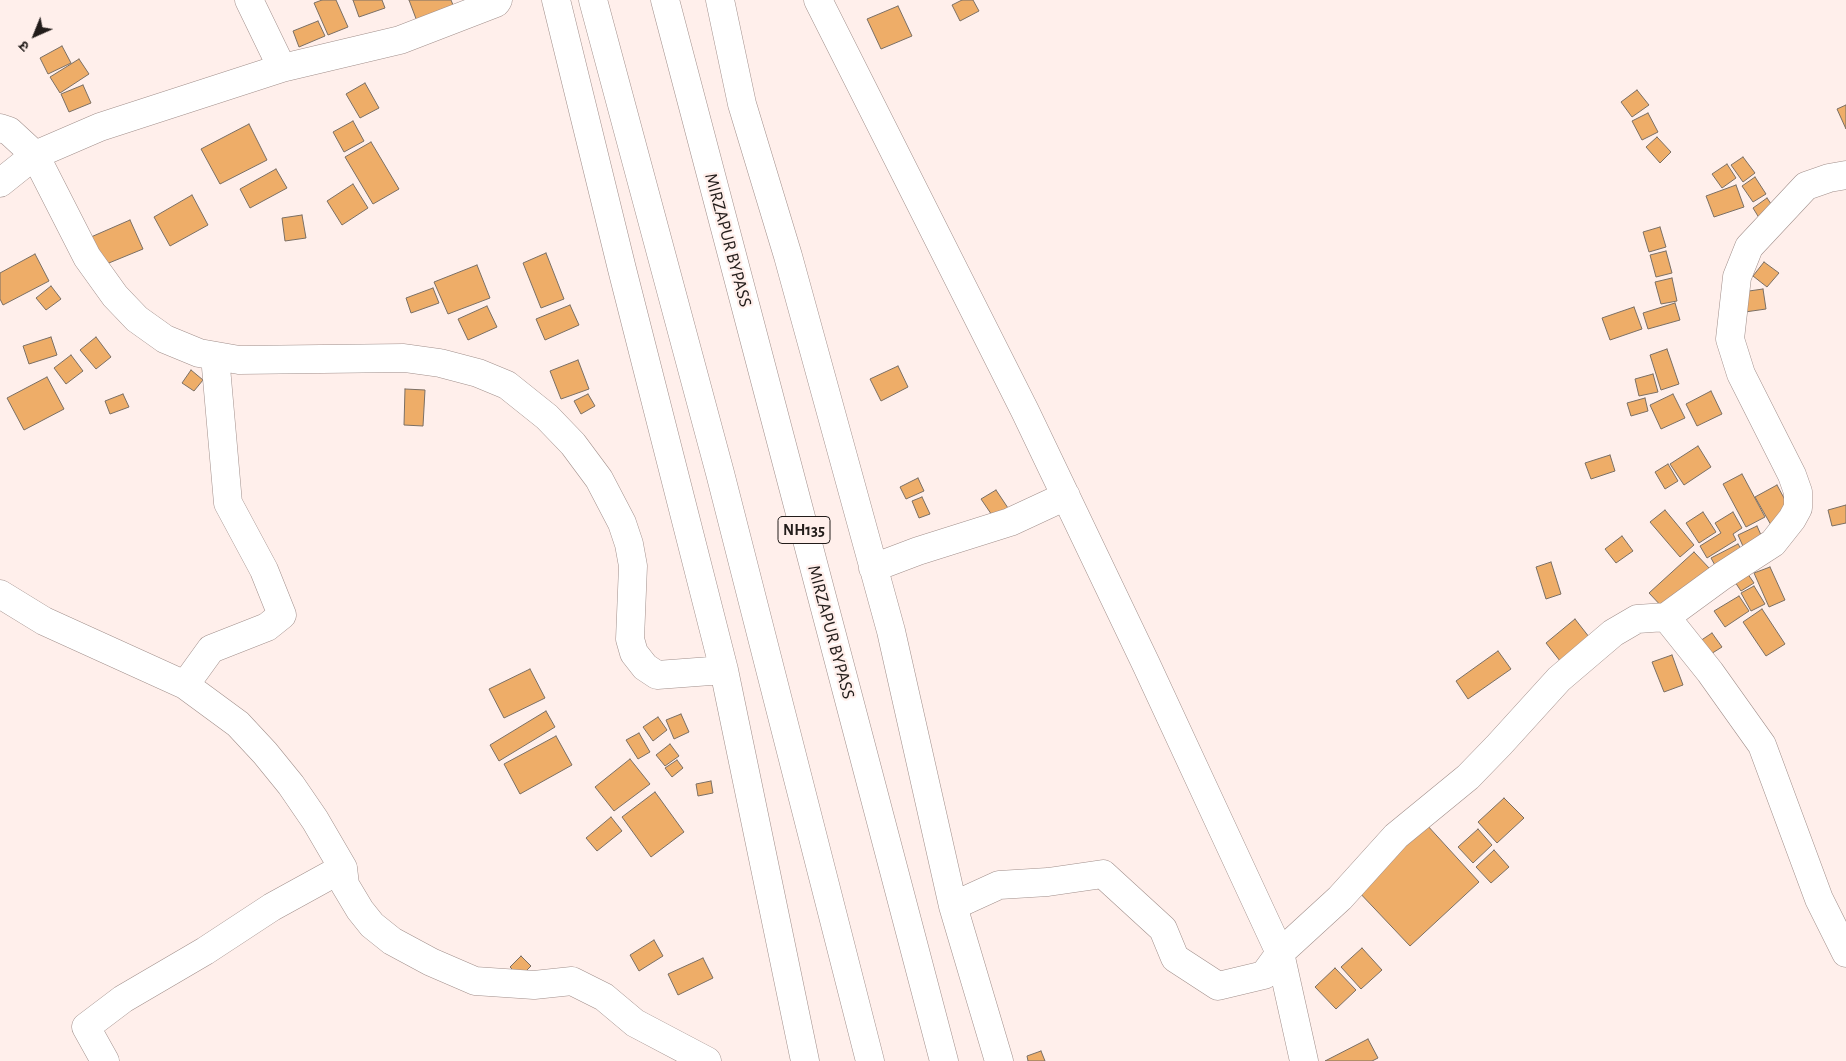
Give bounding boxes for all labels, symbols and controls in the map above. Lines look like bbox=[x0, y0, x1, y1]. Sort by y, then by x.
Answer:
north arrow bbox=[10, 10, 60, 60]
text: उ bbox=[17, 38, 32, 54]
street label: MIRZAPUR BYPASS bbox=[700, 171, 756, 309]
road number: NH135 bbox=[778, 516, 830, 544]
street label: MIRZAPUR BYPASS bbox=[803, 563, 859, 701]

